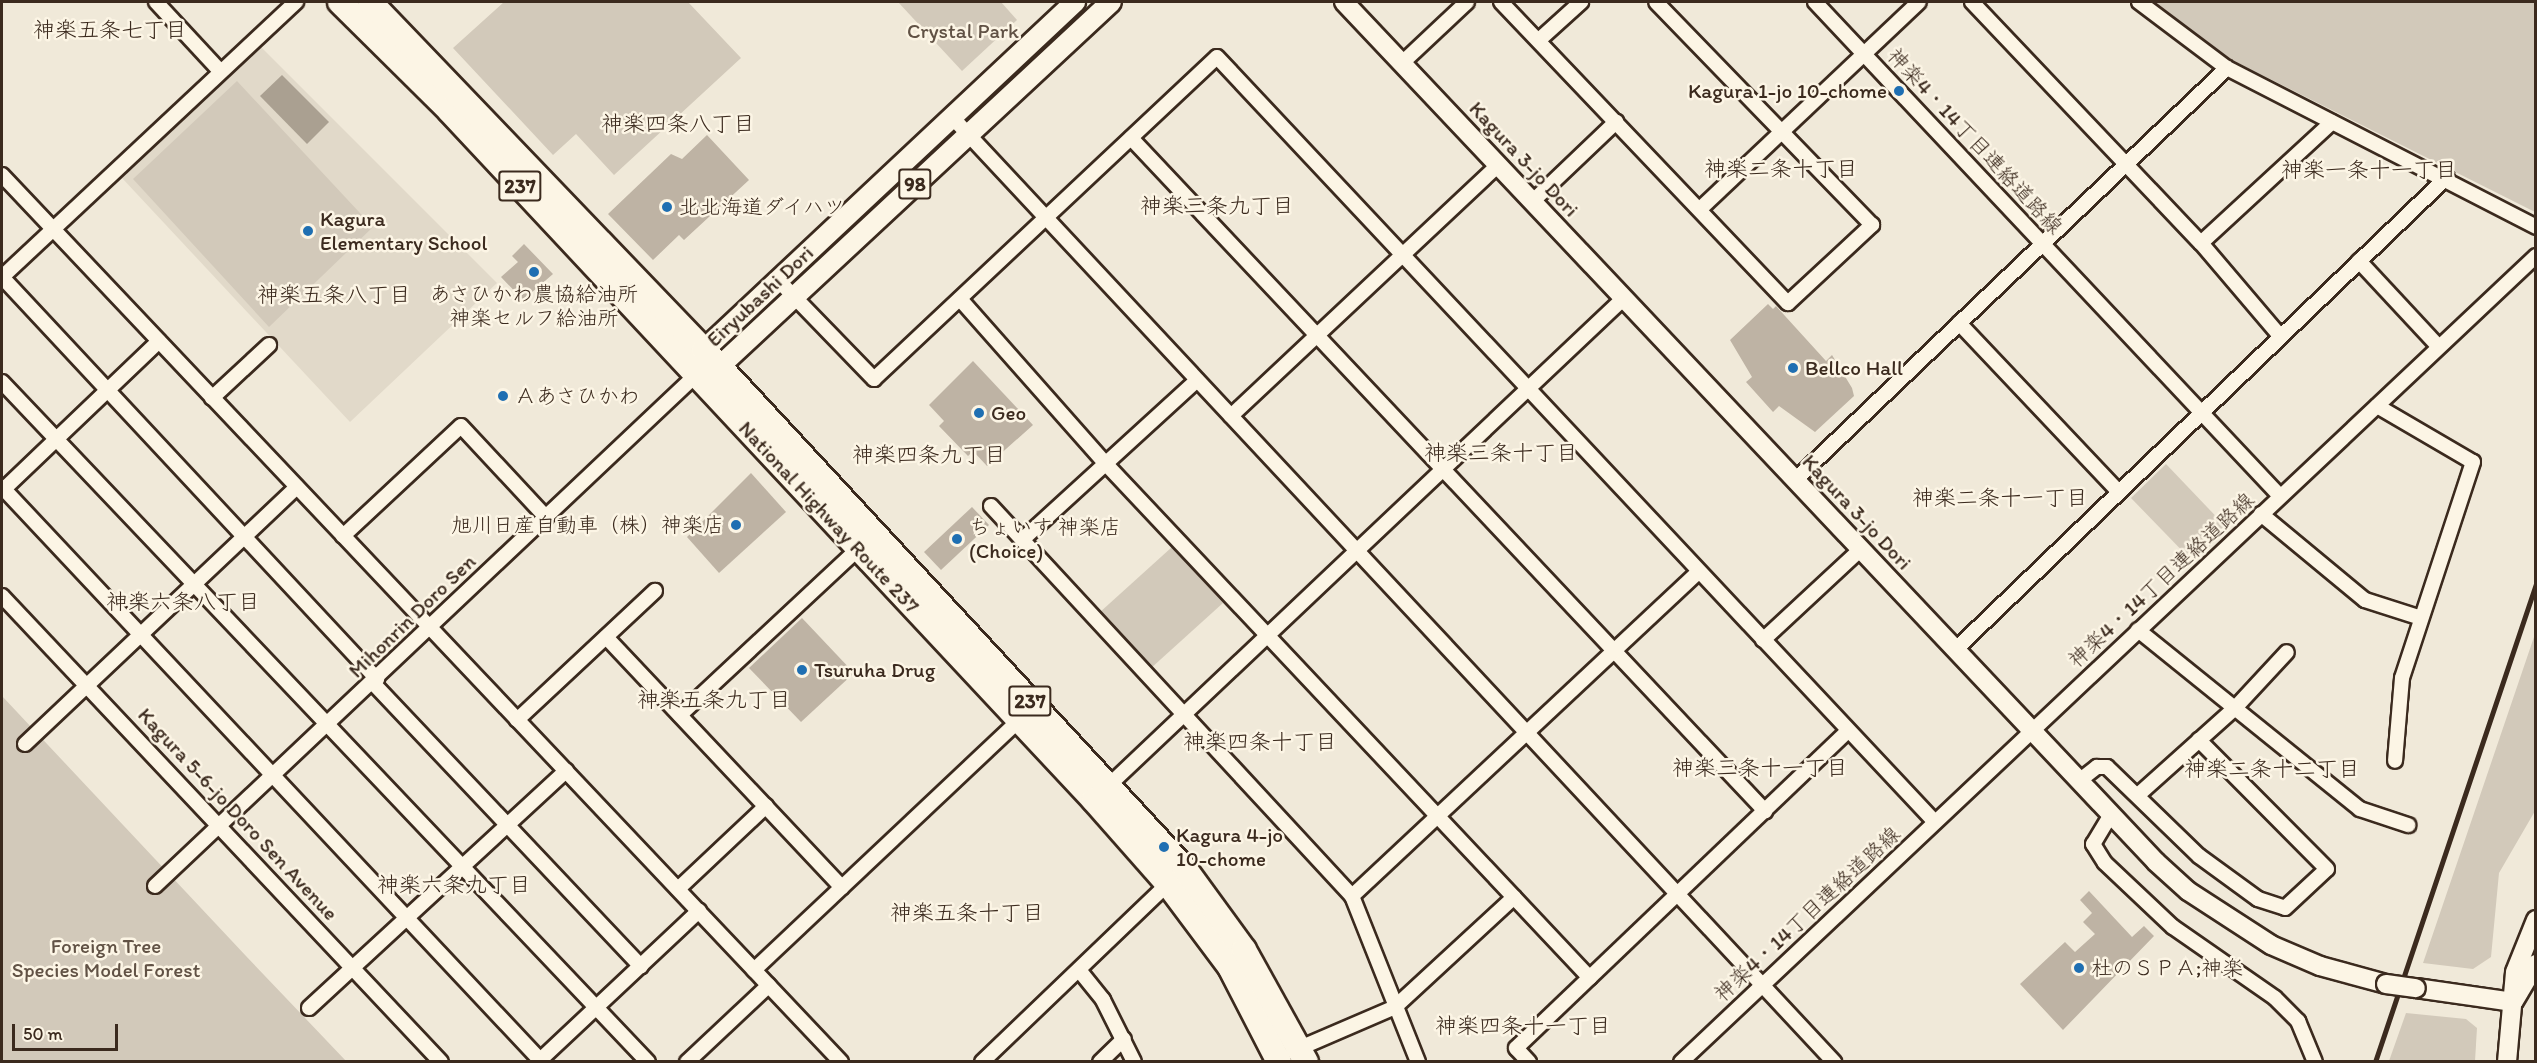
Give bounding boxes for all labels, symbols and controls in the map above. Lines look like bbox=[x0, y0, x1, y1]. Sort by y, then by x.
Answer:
district label: 神楽五条七丁目 bbox=[33, 17, 187, 43]
park label: Crystal Park bbox=[907, 18, 1019, 44]
street label: 神楽4・14丁目連絡道路線 bbox=[1882, 43, 2068, 239]
place label: Kagura 1-jo 10-chome bbox=[1688, 78, 1887, 104]
marker: Kagura 1-jo 10-chome bbox=[1892, 84, 1906, 98]
street label: Kagura 3-jo Dori bbox=[1464, 96, 1584, 222]
district label: 神楽四条八丁目 bbox=[601, 111, 755, 137]
district label: 神楽二条十丁目 bbox=[1704, 156, 1858, 182]
district label: 神楽一条十一丁目 bbox=[2281, 157, 2457, 183]
road number: 98 bbox=[897, 167, 933, 201]
road number: 237 bbox=[498, 169, 542, 203]
district label: 神楽三条九丁目 bbox=[1140, 193, 1294, 219]
place label: 北北海道ダイハツ bbox=[679, 194, 847, 220]
marker: 北北海道ダイハツ bbox=[660, 200, 674, 214]
place label: Kagura Elementary School bbox=[320, 206, 487, 256]
marker: Kagura Elementary School bbox=[301, 224, 315, 238]
street label: Eiryubashi Dori bbox=[701, 240, 819, 352]
marker: あさひかわ農協給油所 神楽セルフ給油所 bbox=[527, 265, 541, 279]
place label: あさひかわ農協給油所 神楽セルフ給油所 bbox=[429, 281, 639, 331]
district label: 神楽五条八丁目 bbox=[257, 282, 411, 308]
place label: Bellco Hall bbox=[1805, 355, 1903, 381]
marker: Bellco Hall bbox=[1786, 361, 1800, 375]
place label: Ａあさひかわ bbox=[515, 383, 641, 409]
marker: Ａあさひかわ bbox=[496, 389, 510, 403]
place label: Geo bbox=[991, 400, 1026, 426]
marker: Geo bbox=[972, 406, 986, 420]
street label: National Highway Route 237 bbox=[734, 416, 924, 618]
district label: 神楽三条十丁目 bbox=[1424, 440, 1578, 466]
district label: 神楽四条九丁目 bbox=[852, 442, 1006, 468]
street label: Kagura 3-jo Dori bbox=[1797, 449, 1917, 575]
district label: 神楽二条十一丁目 bbox=[1912, 485, 2088, 511]
street label: 神楽4・14丁目連絡道路線 bbox=[2063, 487, 2259, 673]
place label: 旭川日産自動車（株）神楽店 bbox=[451, 512, 724, 538]
place label: ちょいす 神楽店 (Choice) bbox=[969, 514, 1121, 564]
marker: 旭川日産自動車（株）神楽店 bbox=[729, 518, 743, 532]
marker: ちょいす 神楽店 (Choice) bbox=[950, 532, 964, 546]
street label: Mihonrin Doro Sen bbox=[343, 549, 481, 683]
district label: 神楽六条八丁目 bbox=[106, 589, 260, 615]
place label: Tsuruha Drug bbox=[814, 657, 935, 683]
marker: Tsuruha Drug bbox=[795, 663, 809, 677]
road number: 237 bbox=[1008, 684, 1052, 718]
district label: 神楽五条九丁目 bbox=[637, 687, 791, 713]
street label: Kagura 5-6-jo Doro Sen Avenue bbox=[133, 702, 343, 926]
district label: 神楽四条十丁目 bbox=[1183, 729, 1337, 755]
district label: 神楽三条十一丁目 bbox=[1672, 755, 1848, 781]
district label: 神楽二条十二丁目 bbox=[2184, 756, 2360, 782]
street label: 神楽4・14丁目連絡道路線 bbox=[1709, 821, 1905, 1007]
place label: Kagura 4-jo 10-chome bbox=[1176, 822, 1283, 872]
marker: Kagura 4-jo 10-chome bbox=[1157, 840, 1171, 854]
district label: 神楽六条九丁目 bbox=[377, 872, 531, 898]
district label: 神楽五条十丁目 bbox=[890, 900, 1044, 926]
park label: Foreign Tree Species Model Forest bbox=[12, 933, 200, 983]
place label: 杜のＳＰＡ;神楽 bbox=[2091, 955, 2243, 981]
marker: 杜のＳＰＡ;神楽 bbox=[2072, 961, 2086, 975]
scale bar bbox=[15, 1012, 122, 1050]
district label: 神楽四条十一丁目 bbox=[1435, 1013, 1611, 1039]
text: 50 m bbox=[23, 1023, 63, 1045]

